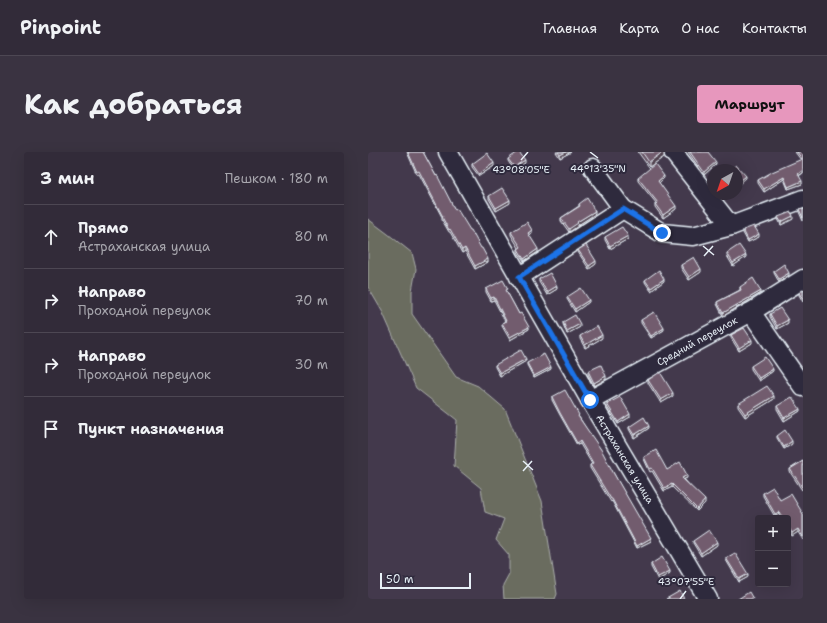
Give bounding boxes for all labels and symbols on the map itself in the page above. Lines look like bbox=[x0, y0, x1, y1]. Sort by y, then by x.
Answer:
text: 44°13'35"N bbox=[570, 162, 626, 175]
text: 43°08'05"E bbox=[492, 163, 550, 176]
north arrow bbox=[707, 164, 743, 200]
route end bbox=[653, 224, 671, 242]
street label: Средний переулок bbox=[654, 313, 740, 369]
route start bbox=[581, 391, 599, 409]
street label: Астраханская улица bbox=[593, 412, 657, 507]
scale bar bbox=[380, 571, 471, 590]
text: 43°07'55"E bbox=[658, 575, 714, 588]

